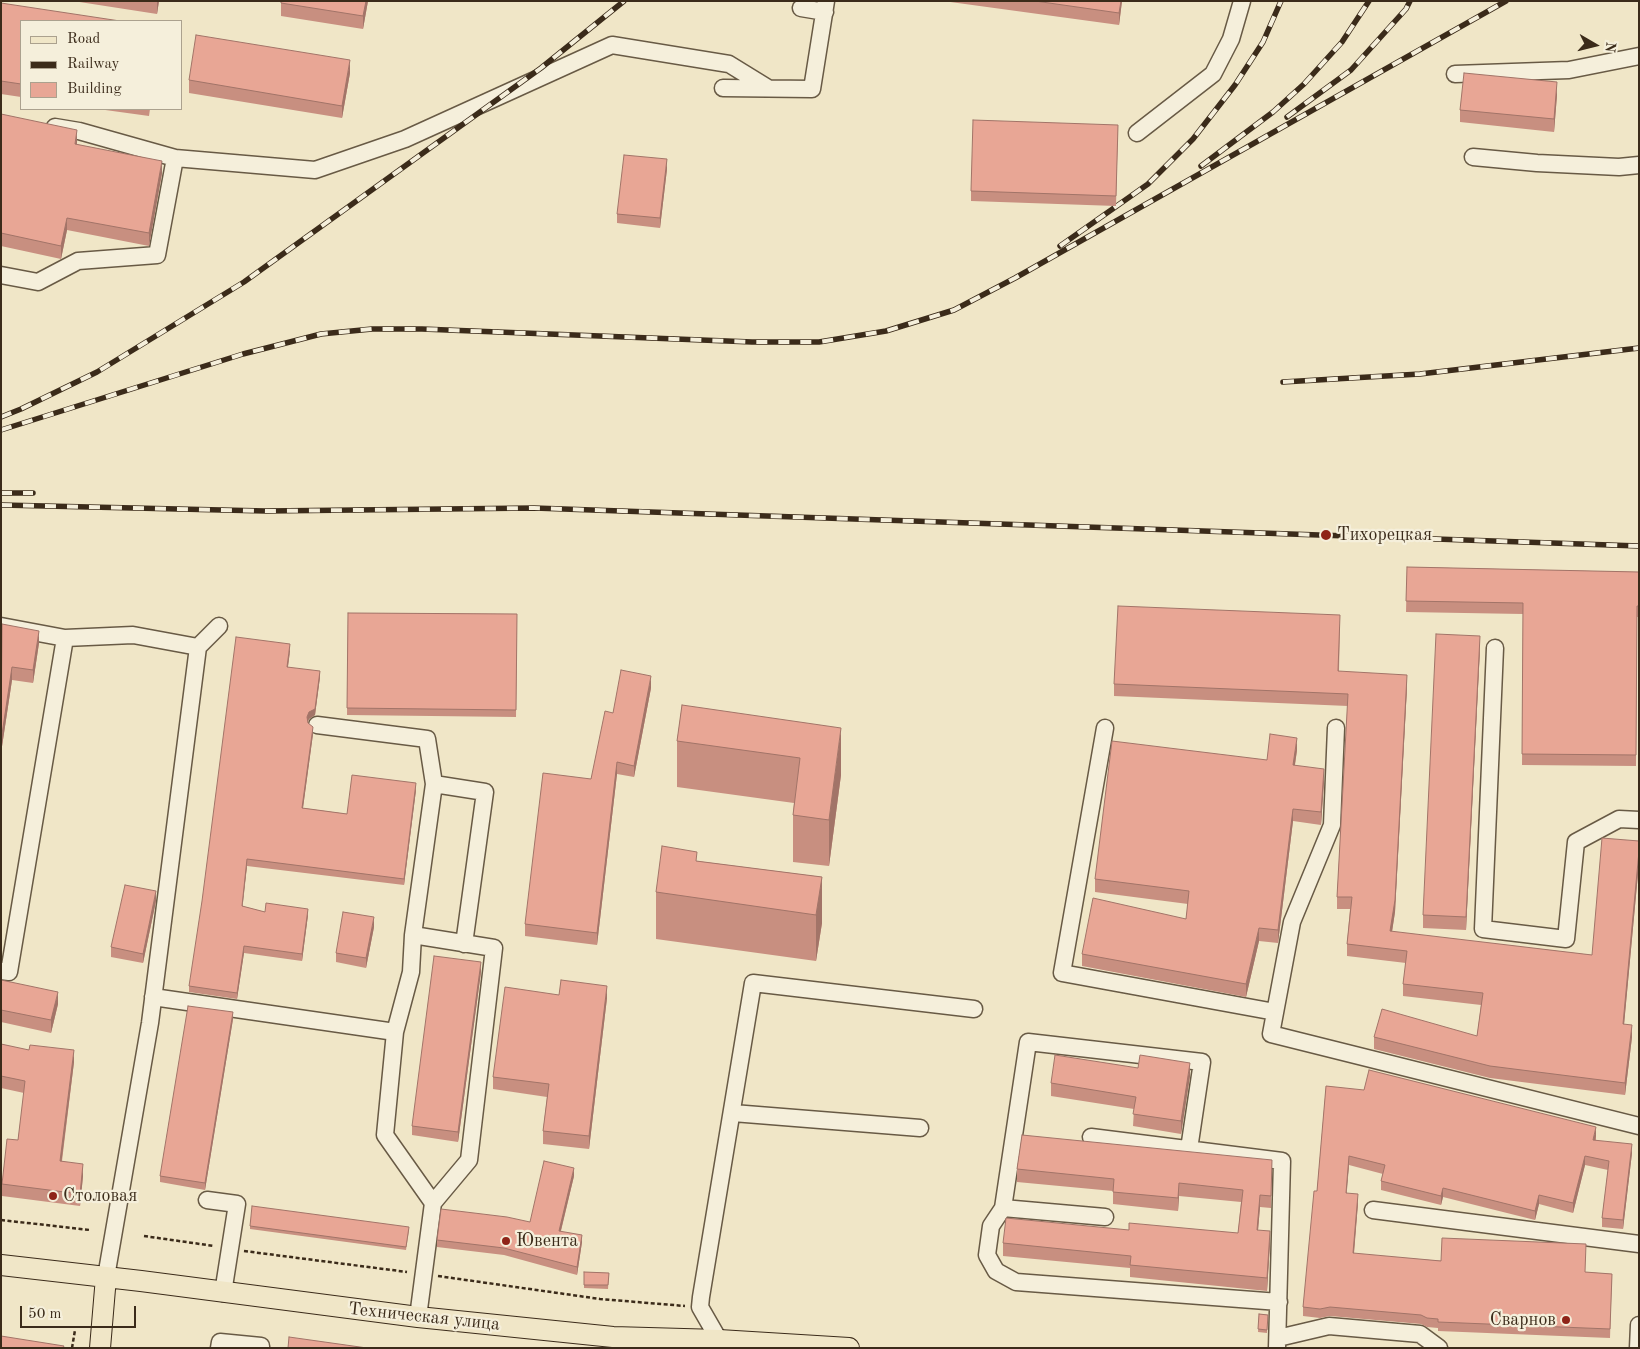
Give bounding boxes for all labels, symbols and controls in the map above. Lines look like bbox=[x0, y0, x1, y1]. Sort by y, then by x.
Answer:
legend bbox=[20, 20, 182, 110]
north arrow bbox=[1570, 20, 1620, 70]
text: Road bbox=[67, 32, 100, 47]
text: N bbox=[1602, 41, 1618, 53]
text: Railway bbox=[67, 57, 120, 72]
text: Building bbox=[67, 82, 122, 97]
place label: Тихорецкая bbox=[1337, 524, 1432, 546]
marker: Тихорецкая bbox=[1319, 528, 1333, 542]
place label: Столовая bbox=[63, 1185, 137, 1207]
marker: Столовая bbox=[47, 1190, 59, 1202]
place label: Ювента bbox=[516, 1230, 578, 1252]
marker: Ювента bbox=[500, 1235, 512, 1247]
scale bar bbox=[22, 1296, 139, 1328]
street label: Техническая улица bbox=[347, 1298, 501, 1336]
text: 50 m bbox=[28, 1307, 62, 1322]
place label: Сварнов bbox=[1490, 1309, 1556, 1331]
marker: Сварнов bbox=[1560, 1314, 1572, 1326]

